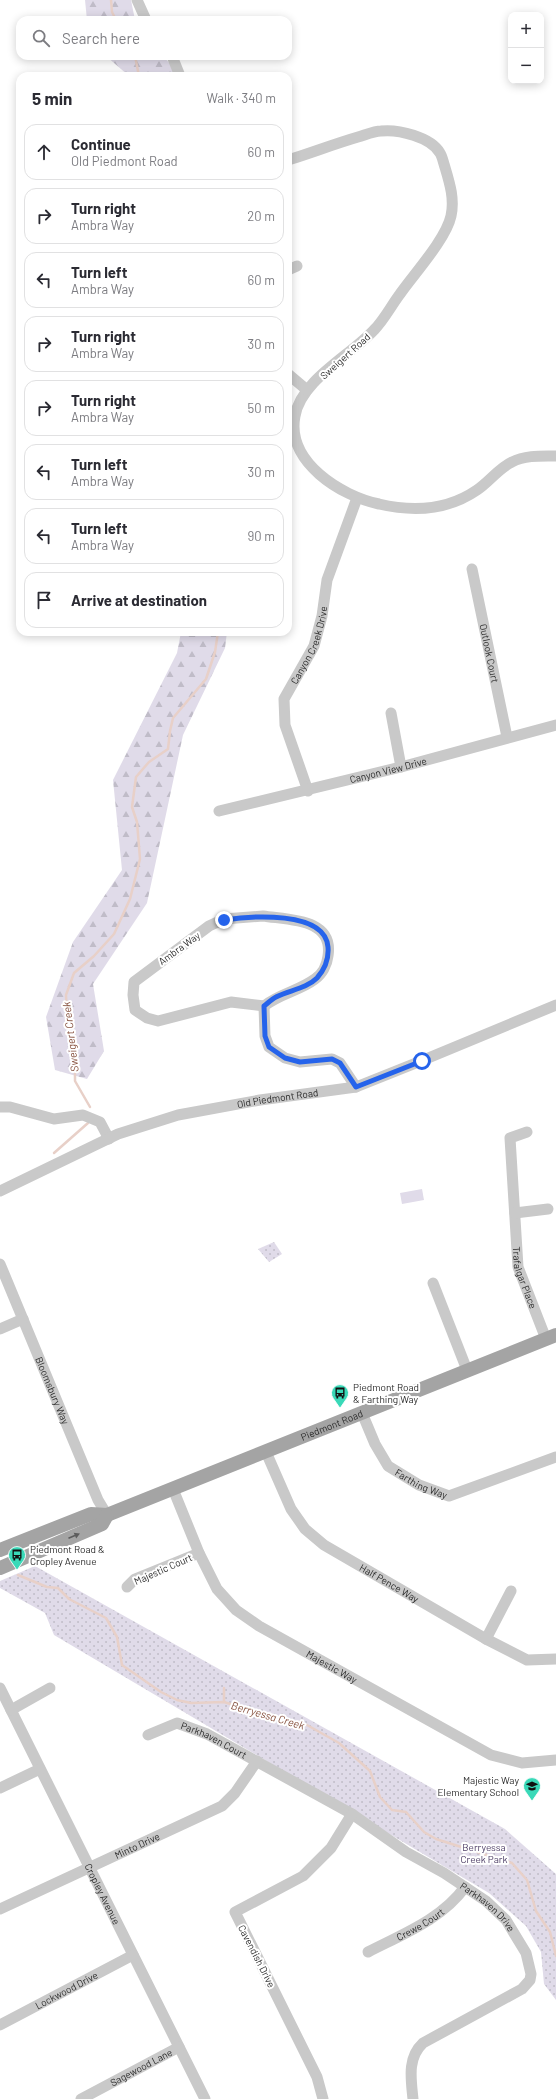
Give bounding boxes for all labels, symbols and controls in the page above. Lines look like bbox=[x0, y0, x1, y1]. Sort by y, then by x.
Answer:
map controls bbox=[508, 12, 544, 84]
button: + bbox=[508, 12, 544, 48]
search box bbox=[16, 16, 292, 60]
icon: search bbox=[30, 27, 52, 49]
text: Search here bbox=[62, 29, 140, 47]
button: − bbox=[508, 48, 544, 84]
text: 5 min bbox=[32, 88, 72, 108]
text: Walk · 340 m bbox=[207, 90, 276, 106]
text: Continue bbox=[71, 135, 131, 153]
icon: ahead bbox=[33, 141, 55, 163]
text: 60 m bbox=[248, 144, 275, 160]
text: Old Piedmont Road bbox=[71, 153, 178, 169]
text: Turn right bbox=[71, 199, 136, 217]
icon: right bbox=[33, 205, 55, 227]
text: 20 m bbox=[247, 208, 275, 224]
text: Ambra Way bbox=[71, 217, 134, 233]
text: Turn left bbox=[71, 263, 127, 281]
icon: left bbox=[33, 269, 55, 291]
text: 60 m bbox=[248, 272, 275, 288]
text: Ambra Way bbox=[71, 281, 134, 297]
text: Turn right bbox=[71, 327, 136, 345]
street label: Sweigert Road bbox=[318, 330, 372, 382]
icon: right bbox=[33, 333, 55, 355]
text: 30 m bbox=[248, 336, 275, 352]
text: Ambra Way bbox=[71, 345, 134, 361]
text: Turn right bbox=[71, 391, 136, 409]
icon: right bbox=[33, 397, 55, 419]
text: 50 m bbox=[248, 400, 275, 416]
text: Ambra Way bbox=[71, 409, 134, 425]
text: Turn left bbox=[71, 455, 127, 473]
icon: left bbox=[33, 461, 55, 483]
text: 30 m bbox=[248, 464, 275, 480]
text: Ambra Way bbox=[71, 473, 134, 489]
text: Turn left bbox=[71, 519, 127, 537]
icon: left bbox=[33, 525, 55, 547]
text: 90 m bbox=[248, 528, 275, 544]
text: Ambra Way bbox=[71, 537, 134, 553]
icon: arrive bbox=[33, 589, 55, 611]
text: Arrive at destination bbox=[71, 591, 207, 609]
street label: Canyon Creek Drive bbox=[288, 605, 329, 686]
street label: Outlook Court bbox=[478, 623, 502, 684]
street label: Canyon View Drive bbox=[348, 754, 428, 785]
route end bbox=[215, 911, 233, 929]
street label: Ambra Way bbox=[156, 929, 202, 967]
water label: Sweigert Creek bbox=[59, 1001, 81, 1073]
route start bbox=[413, 1052, 431, 1070]
street label: Old Piedmont Road bbox=[236, 1086, 319, 1110]
street label: Trafalgar Place bbox=[511, 1246, 540, 1310]
street label: Bloomsbury Way bbox=[33, 1355, 72, 1426]
place label: Piedmont Road & Farthing Way bbox=[353, 1381, 419, 1405]
bus stop icon: Piedmont Road & Farthing Way bbox=[330, 1383, 350, 1408]
street label: Piedmont Road bbox=[299, 1407, 365, 1443]
street label: Farthing Way bbox=[393, 1466, 449, 1501]
one-way arrow bbox=[69, 1533, 80, 1539]
place label: Piedmont Road & Cropley Avenue bbox=[30, 1543, 105, 1567]
bus stop icon: Piedmont Road & Cropley Avenue bbox=[7, 1545, 27, 1570]
street label: Majestic Court bbox=[132, 1551, 194, 1587]
street label: Half Pence Way bbox=[358, 1561, 421, 1605]
street label: Majestic Way bbox=[304, 1648, 360, 1686]
water label: Berryessa Creek bbox=[230, 1698, 307, 1732]
street label: Parkhaven Court bbox=[179, 1719, 249, 1761]
place label: Majestic Way Elementary School bbox=[438, 1774, 519, 1798]
school or university icon: Majestic Way Elementary School bbox=[522, 1776, 542, 1801]
street label: Minto Drive bbox=[113, 1830, 161, 1861]
park label: Berryessa Creek Park bbox=[461, 1841, 507, 1865]
street label: Cropley Avenue bbox=[82, 1861, 123, 1926]
street label: Parkhaven Drive bbox=[458, 1880, 518, 1934]
street label: Crewe Court bbox=[394, 1905, 447, 1943]
street label: Cavendish Drive bbox=[236, 1923, 278, 1989]
street label: Lockwood Drive bbox=[33, 1969, 100, 2011]
street label: Sagewood Lane bbox=[108, 2046, 174, 2088]

